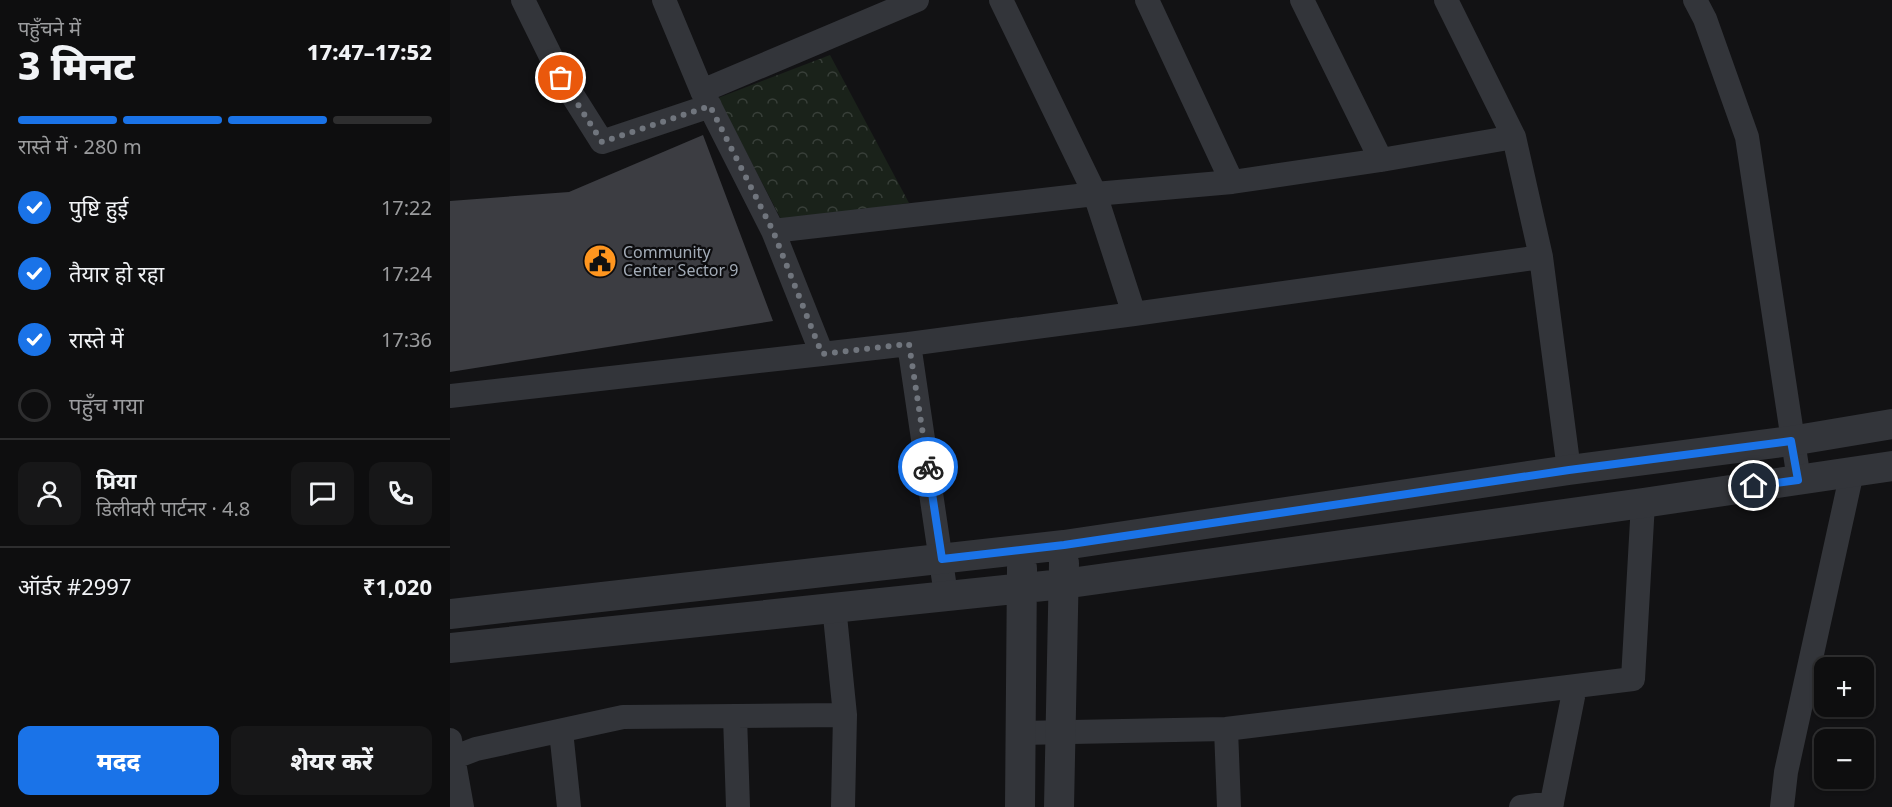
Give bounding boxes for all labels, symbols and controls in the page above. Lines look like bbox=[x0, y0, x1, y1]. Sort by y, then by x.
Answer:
text: पहुँचने में bbox=[18, 15, 81, 42]
text: 17:47–17:52 bbox=[307, 36, 432, 66]
text: 3 मिनट bbox=[18, 38, 135, 91]
pin bbox=[535, 52, 586, 103]
icon: bag bbox=[544, 61, 577, 94]
text: रास्ते में · 280 m bbox=[18, 133, 142, 160]
icon: check bbox=[18, 191, 51, 224]
text: पुष्टि हुई bbox=[69, 192, 128, 222]
text: 17:22 bbox=[381, 194, 432, 221]
place label: Community Center Sector 9 bbox=[623, 241, 738, 281]
public building icon: Community Center Sector 9 bbox=[582, 243, 618, 279]
icon: check bbox=[18, 257, 51, 290]
text: तैयार हो रहा bbox=[69, 258, 164, 288]
text: 17:24 bbox=[381, 260, 432, 287]
icon: check bbox=[18, 323, 51, 356]
text: रास्ते में bbox=[69, 324, 124, 354]
text: 17:36 bbox=[381, 326, 432, 353]
text: पहुँच गया bbox=[69, 390, 144, 420]
courier bbox=[898, 437, 958, 497]
icon: bike bbox=[912, 451, 945, 484]
pin bbox=[1728, 460, 1779, 511]
button: person bbox=[18, 462, 81, 525]
button: chat bbox=[291, 462, 354, 525]
button: phone bbox=[369, 462, 432, 525]
text: प्रिया bbox=[96, 465, 136, 495]
icon: home bbox=[1737, 469, 1770, 502]
text: डिलीवरी पार्टनर · 4.8 bbox=[96, 495, 250, 522]
text: ऑर्डर #2997 bbox=[18, 571, 132, 601]
text: ₹1,020 bbox=[363, 571, 432, 601]
map controls bbox=[1814, 657, 1874, 789]
button: + bbox=[1814, 657, 1874, 717]
button: मदद bbox=[18, 726, 219, 795]
button: शेयर करें bbox=[231, 726, 432, 795]
button: − bbox=[1814, 729, 1874, 789]

